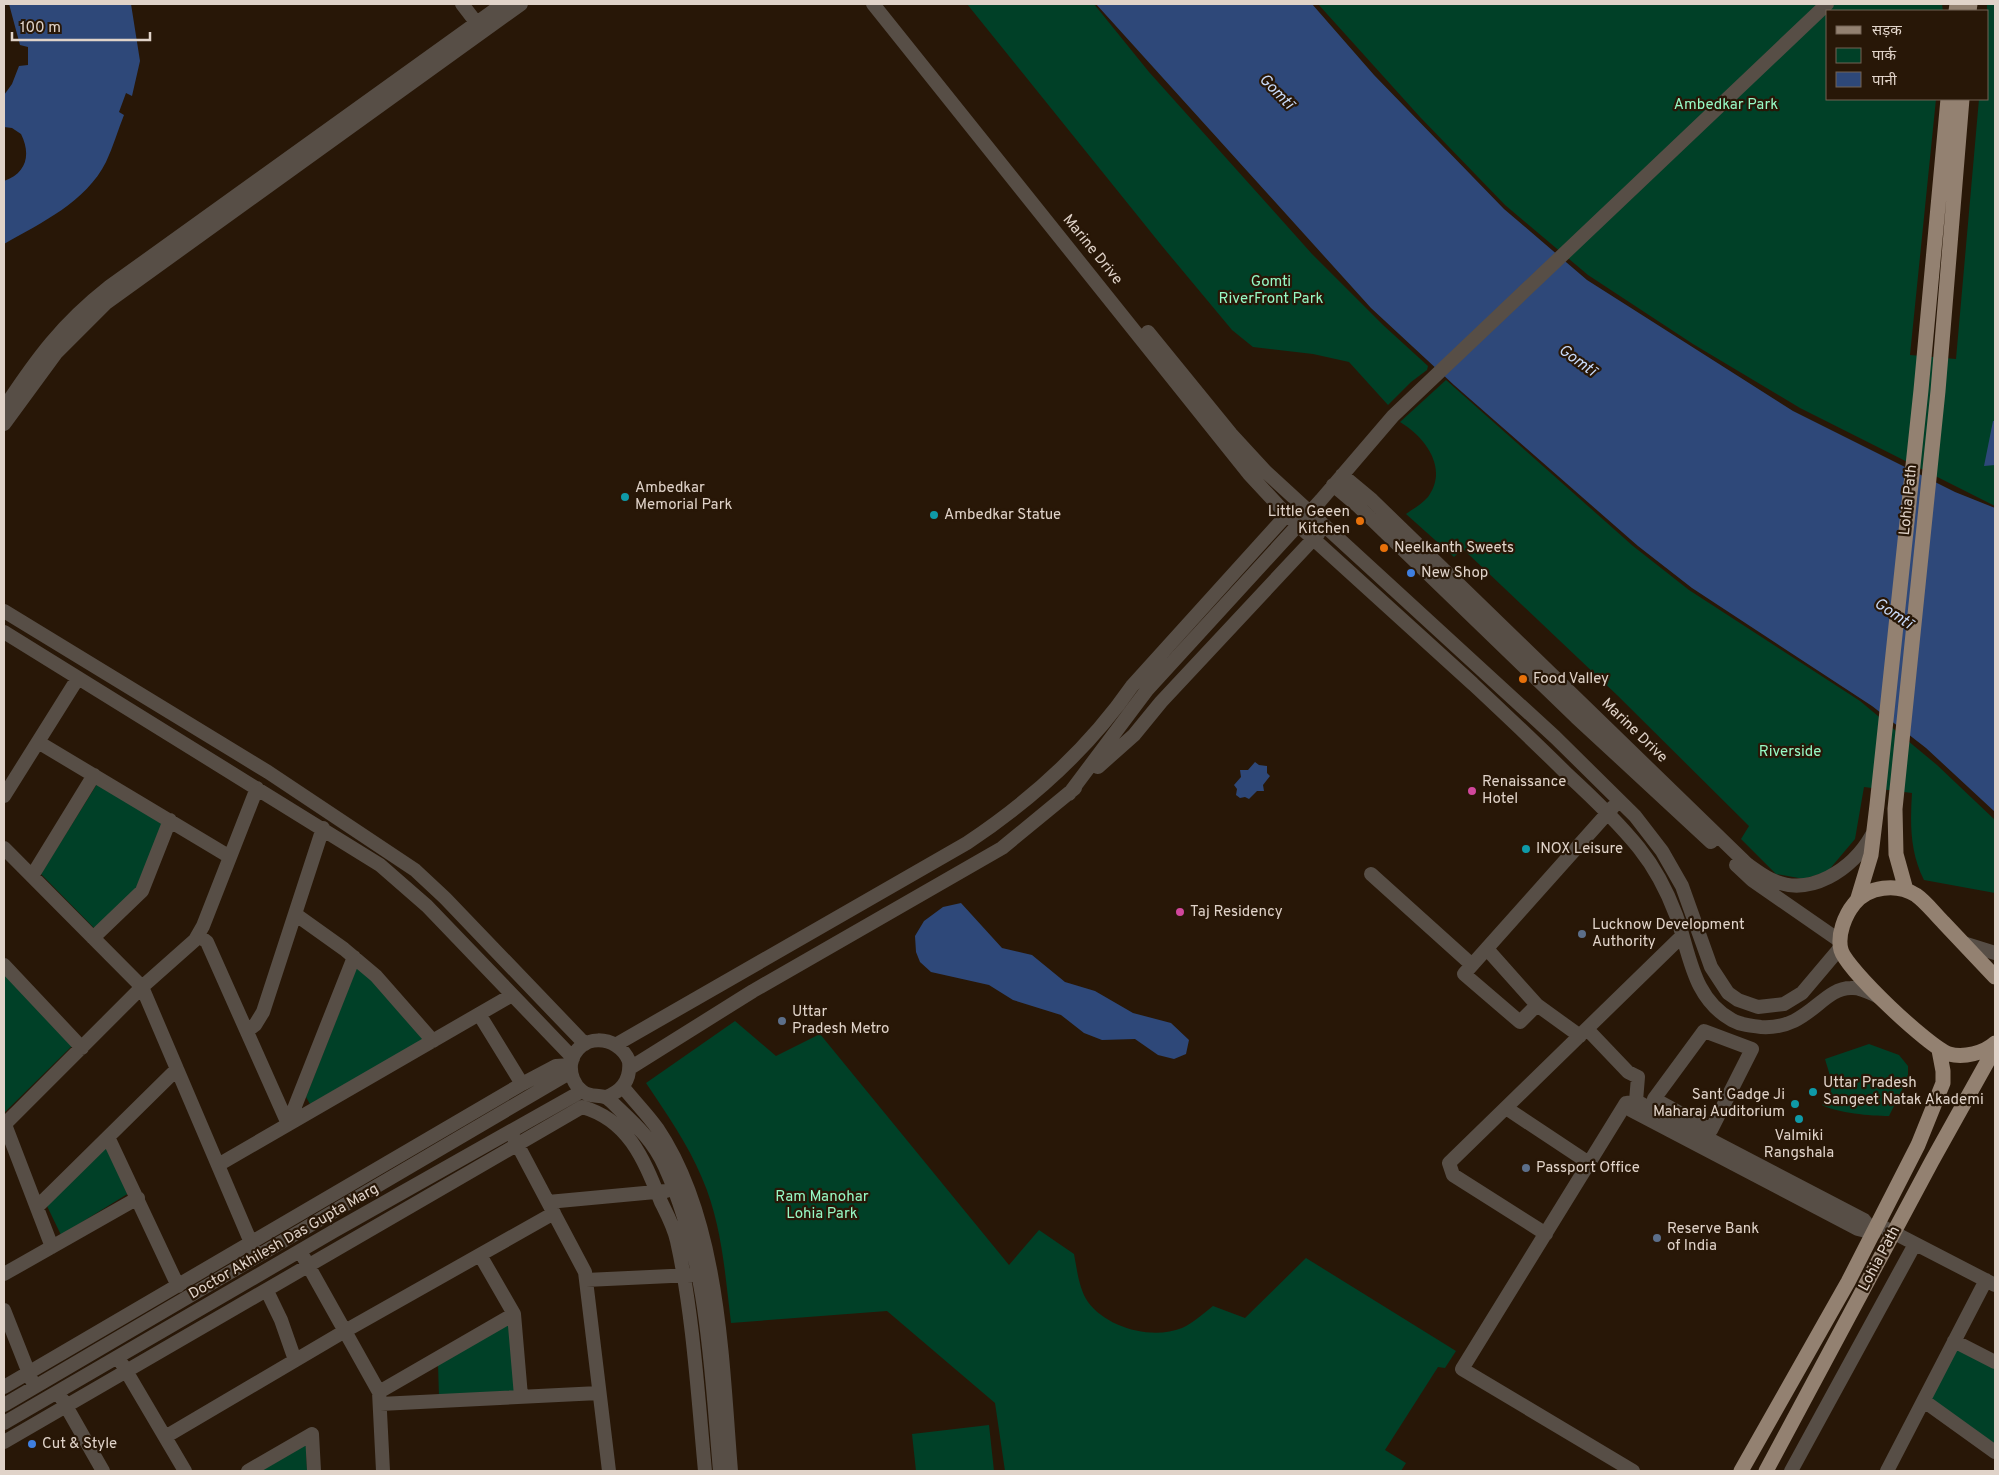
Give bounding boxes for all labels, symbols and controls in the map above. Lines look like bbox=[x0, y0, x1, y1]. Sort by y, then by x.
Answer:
scale bar bbox=[12, 10, 150, 42]
legend bbox=[1826, 10, 1989, 100]
text: 100 m bbox=[20, 19, 61, 38]
text: सड़क bbox=[1872, 22, 1902, 41]
text: पार्क bbox=[1872, 46, 1896, 66]
water label: Gomtī bbox=[1254, 70, 1299, 116]
text: पानी bbox=[1872, 72, 1898, 91]
park label: Ambedkar Park bbox=[1674, 96, 1778, 115]
street label: Marine Drive bbox=[1058, 211, 1126, 289]
park label: Gomti RiverFront Park bbox=[1219, 273, 1323, 309]
water label: Gomtī bbox=[1554, 341, 1602, 383]
street label: Lohia Path bbox=[1896, 464, 1922, 536]
place label: Ambedkar Memorial Park bbox=[635, 479, 732, 515]
marker: Ambedkar Memorial Park bbox=[619, 491, 631, 503]
place label: Little Geeen Kitchen bbox=[1268, 503, 1350, 539]
place label: Ambedkar Statue bbox=[944, 506, 1061, 525]
marker: Ambedkar Statue bbox=[928, 509, 940, 521]
marker: Little Geeen Kitchen bbox=[1354, 515, 1366, 527]
place label: Neelkanth Sweets bbox=[1394, 539, 1514, 558]
marker: Neelkanth Sweets bbox=[1378, 542, 1390, 554]
place label: New Shop bbox=[1421, 564, 1488, 583]
marker: New Shop bbox=[1405, 567, 1417, 579]
water label: Gomtī bbox=[1870, 594, 1918, 635]
place label: Food Valley bbox=[1533, 670, 1609, 689]
marker: Food Valley bbox=[1517, 673, 1529, 685]
street label: Marine Drive bbox=[1597, 695, 1671, 767]
park label: Riverside bbox=[1759, 743, 1821, 762]
place label: Renaissance Hotel bbox=[1482, 773, 1566, 809]
marker: Renaissance Hotel bbox=[1466, 785, 1478, 797]
place label: INOX Leisure bbox=[1536, 840, 1623, 859]
marker: INOX Leisure bbox=[1520, 843, 1532, 855]
place label: Taj Residency bbox=[1190, 903, 1283, 922]
marker: Taj Residency bbox=[1174, 906, 1186, 918]
place label: Lucknow Development Authority bbox=[1592, 916, 1745, 952]
marker: Lucknow Development Authority bbox=[1576, 928, 1588, 940]
place label: Uttar Pradesh Metro bbox=[792, 1003, 889, 1039]
marker: Uttar Pradesh Metro bbox=[776, 1015, 788, 1027]
place label: Uttar Pradesh Sangeet Natak Akademi bbox=[1823, 1074, 1984, 1110]
place label: Sant Gadge Ji Maharaj Auditorium bbox=[1653, 1086, 1785, 1122]
marker: Uttar Pradesh Sangeet Natak Akademi bbox=[1807, 1086, 1819, 1098]
marker: Sant Gadge Ji Maharaj Auditorium bbox=[1789, 1098, 1801, 1110]
marker: Valmiki Rangshala bbox=[1793, 1113, 1805, 1125]
place label: Valmiki Rangshala bbox=[1764, 1127, 1834, 1163]
place label: Passport Office bbox=[1536, 1159, 1640, 1178]
marker: Passport Office bbox=[1520, 1162, 1532, 1174]
street label: Doctor Akhilesh Das Gupta Marg bbox=[186, 1180, 382, 1304]
park label: Ram Manohar Lohia Park bbox=[775, 1188, 869, 1224]
place label: Reserve Bank of India bbox=[1667, 1220, 1759, 1256]
street label: Lohia Path bbox=[1855, 1223, 1905, 1295]
marker: Reserve Bank of India bbox=[1651, 1232, 1663, 1244]
place label: Cut & Style bbox=[42, 1435, 117, 1454]
marker: Cut & Style bbox=[26, 1438, 38, 1450]

